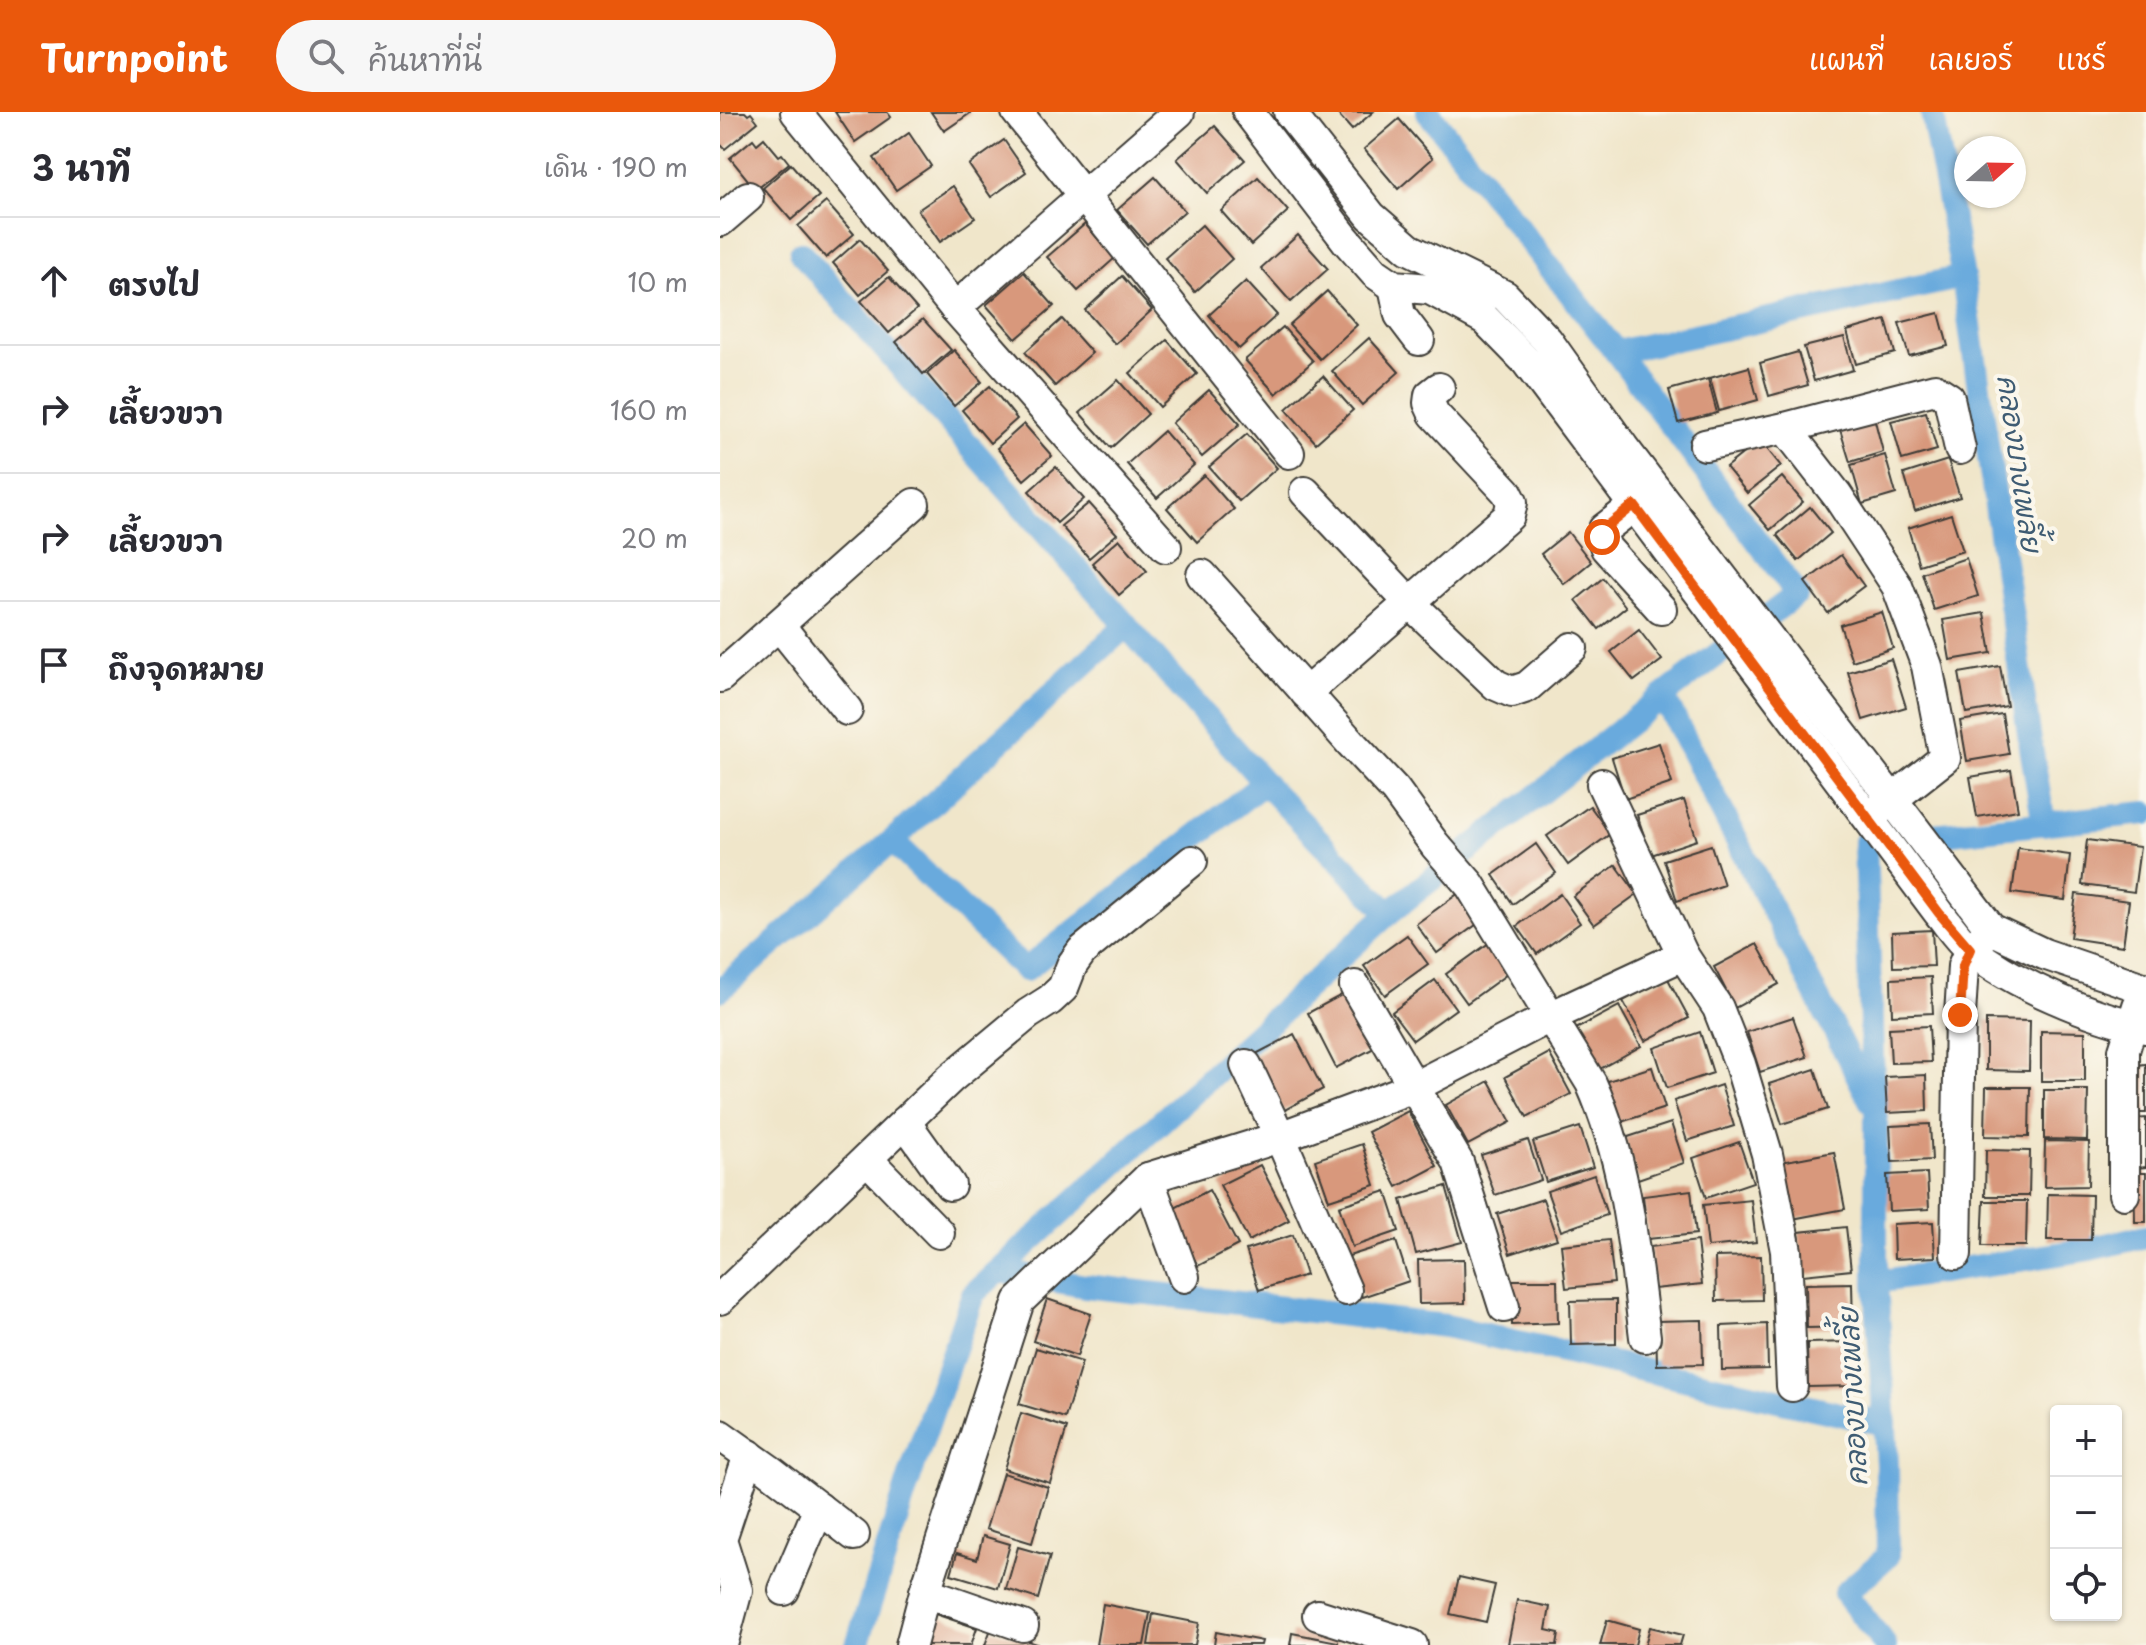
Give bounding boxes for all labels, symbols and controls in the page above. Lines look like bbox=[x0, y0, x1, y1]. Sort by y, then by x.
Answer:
search box bbox=[276, 20, 836, 92]
text: Turnpoint bbox=[40, 28, 228, 85]
icon: search bbox=[304, 34, 348, 78]
text: ค้นหาที่นี่ bbox=[368, 36, 482, 81]
text: แผนที่ bbox=[1809, 37, 1884, 80]
text: เลเยอร์ bbox=[1928, 37, 2013, 80]
text: แชร์ bbox=[2057, 37, 2106, 80]
north arrow bbox=[1954, 136, 2026, 208]
text: 3 นาที bbox=[32, 141, 131, 193]
text: เดิน · 190 m bbox=[544, 147, 688, 186]
icon: ahead bbox=[32, 259, 76, 303]
text: ตรงไป bbox=[108, 261, 200, 306]
text: 10 m bbox=[627, 262, 688, 301]
water label: คลองบางเพลี้ย bbox=[1987, 371, 2057, 557]
icon: right bbox=[32, 387, 76, 431]
text: เลี้ยวขวา bbox=[108, 389, 223, 434]
text: 160 m bbox=[610, 390, 688, 429]
icon: right bbox=[32, 515, 76, 559]
text: เลี้ยวขวา bbox=[108, 517, 223, 562]
text: 20 m bbox=[621, 518, 688, 557]
route start bbox=[1584, 519, 1620, 555]
icon: arrive bbox=[32, 643, 76, 687]
text: ถึงจุดหมาย bbox=[108, 645, 265, 690]
route end bbox=[1942, 997, 1978, 1033]
water label: คลองบางเพลี้ย bbox=[1823, 1304, 1877, 1487]
map controls bbox=[2050, 1405, 2122, 1621]
button: + bbox=[2050, 1405, 2122, 1477]
button: − bbox=[2050, 1477, 2122, 1549]
button: locate bbox=[2050, 1549, 2122, 1621]

